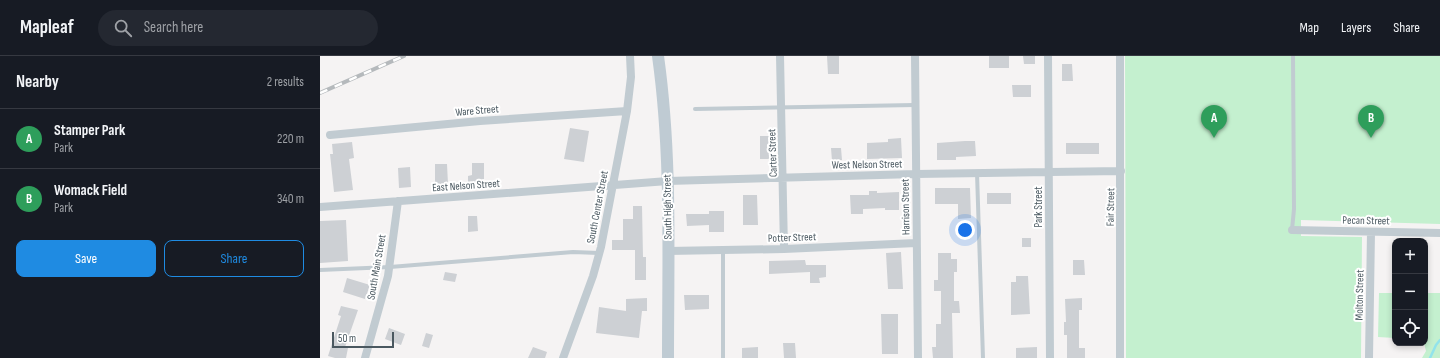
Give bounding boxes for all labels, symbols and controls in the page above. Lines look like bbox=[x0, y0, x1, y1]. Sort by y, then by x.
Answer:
search box bbox=[98, 10, 378, 46]
text: Mapleaf bbox=[20, 16, 74, 39]
icon: search bbox=[112, 17, 134, 39]
text: Search here bbox=[144, 18, 203, 37]
text: Map bbox=[1299, 19, 1319, 36]
text: Layers bbox=[1341, 19, 1371, 36]
text: Share bbox=[1393, 19, 1420, 36]
text: Nearby bbox=[16, 72, 59, 92]
text: 2 results bbox=[267, 74, 304, 90]
street label: Ware Street bbox=[455, 102, 500, 119]
pin: A bbox=[1201, 105, 1227, 138]
pin: B bbox=[1358, 105, 1384, 138]
text: Stamper Park bbox=[54, 121, 125, 140]
street label: Carter Street bbox=[765, 128, 780, 177]
text: A bbox=[26, 131, 32, 147]
text: 220 m bbox=[277, 131, 304, 147]
text: Park bbox=[54, 140, 73, 156]
street label: West Nelson Street bbox=[832, 157, 903, 172]
street label: South Center Street bbox=[584, 169, 611, 245]
street label: South High Street bbox=[660, 174, 675, 240]
street label: East Nelson Street bbox=[432, 177, 501, 194]
street label: Harrison Street bbox=[898, 178, 912, 235]
text: Womack Field bbox=[54, 181, 127, 200]
street label: Park Street bbox=[1032, 186, 1045, 228]
street label: Fair Street bbox=[1104, 187, 1117, 226]
text: B bbox=[26, 191, 32, 207]
text: 340 m bbox=[277, 191, 304, 207]
text: Park bbox=[54, 200, 73, 216]
street label: Pecan Street bbox=[1342, 214, 1390, 227]
your location bbox=[955, 220, 975, 240]
street label: Potter Street bbox=[768, 230, 817, 245]
street label: South Main Street bbox=[364, 233, 389, 301]
map controls bbox=[1392, 238, 1428, 346]
button: + bbox=[1392, 238, 1428, 274]
button: Save bbox=[16, 240, 156, 277]
button: Share bbox=[164, 240, 304, 277]
street label: Molton Street bbox=[1353, 269, 1366, 320]
button: − bbox=[1392, 274, 1428, 310]
button: locate bbox=[1392, 310, 1428, 346]
scale bar bbox=[332, 330, 394, 349]
text: 50 m bbox=[338, 332, 356, 345]

